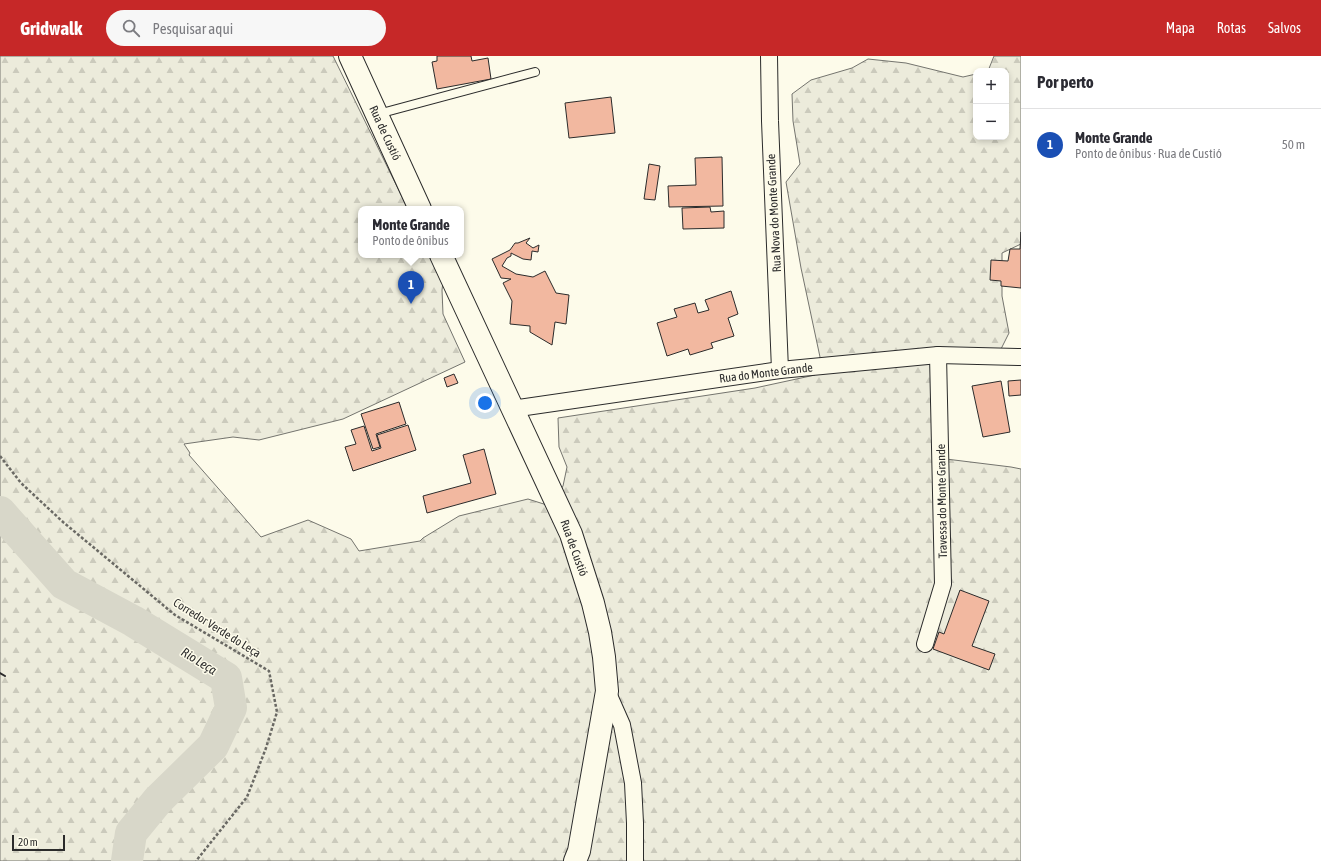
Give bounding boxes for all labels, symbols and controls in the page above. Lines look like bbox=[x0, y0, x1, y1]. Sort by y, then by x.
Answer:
search box bbox=[106, 10, 386, 46]
text: Gridwalk bbox=[20, 17, 82, 39]
icon: search bbox=[120, 17, 142, 39]
text: Pesquisar aqui bbox=[152, 20, 233, 37]
text: Mapa bbox=[1166, 20, 1195, 36]
text: Rotas bbox=[1217, 20, 1246, 36]
text: Salvos bbox=[1268, 20, 1301, 36]
map controls bbox=[973, 68, 1009, 140]
button: + bbox=[973, 68, 1009, 104]
text: Por perto bbox=[1037, 72, 1094, 92]
street label: Rua de Custió bbox=[366, 103, 404, 163]
button: − bbox=[973, 104, 1009, 140]
text: Monte Grande bbox=[1075, 129, 1153, 146]
text: 1 bbox=[1047, 137, 1053, 152]
text: 50 m bbox=[1282, 137, 1305, 152]
text: Ponto de ônibus · Rua de Custió bbox=[1075, 146, 1222, 161]
street label: Rua Nova do Monte Grande bbox=[764, 153, 784, 273]
popup bbox=[358, 206, 464, 258]
text: Monte Grande bbox=[372, 216, 450, 233]
text: Ponto de ônibus bbox=[372, 233, 449, 248]
pin: 1 bbox=[398, 271, 424, 304]
street label: Rua do Monte Grande bbox=[718, 360, 814, 386]
your location bbox=[475, 393, 495, 413]
street label: Travessa do Monte Grande bbox=[934, 444, 950, 558]
street label: Rua de Custió bbox=[557, 518, 591, 578]
street label: Corredor Verde do Leça bbox=[171, 595, 263, 661]
water label: Rio Leça bbox=[179, 644, 219, 678]
scale bar bbox=[12, 833, 65, 852]
text: 20 m bbox=[18, 836, 38, 848]

